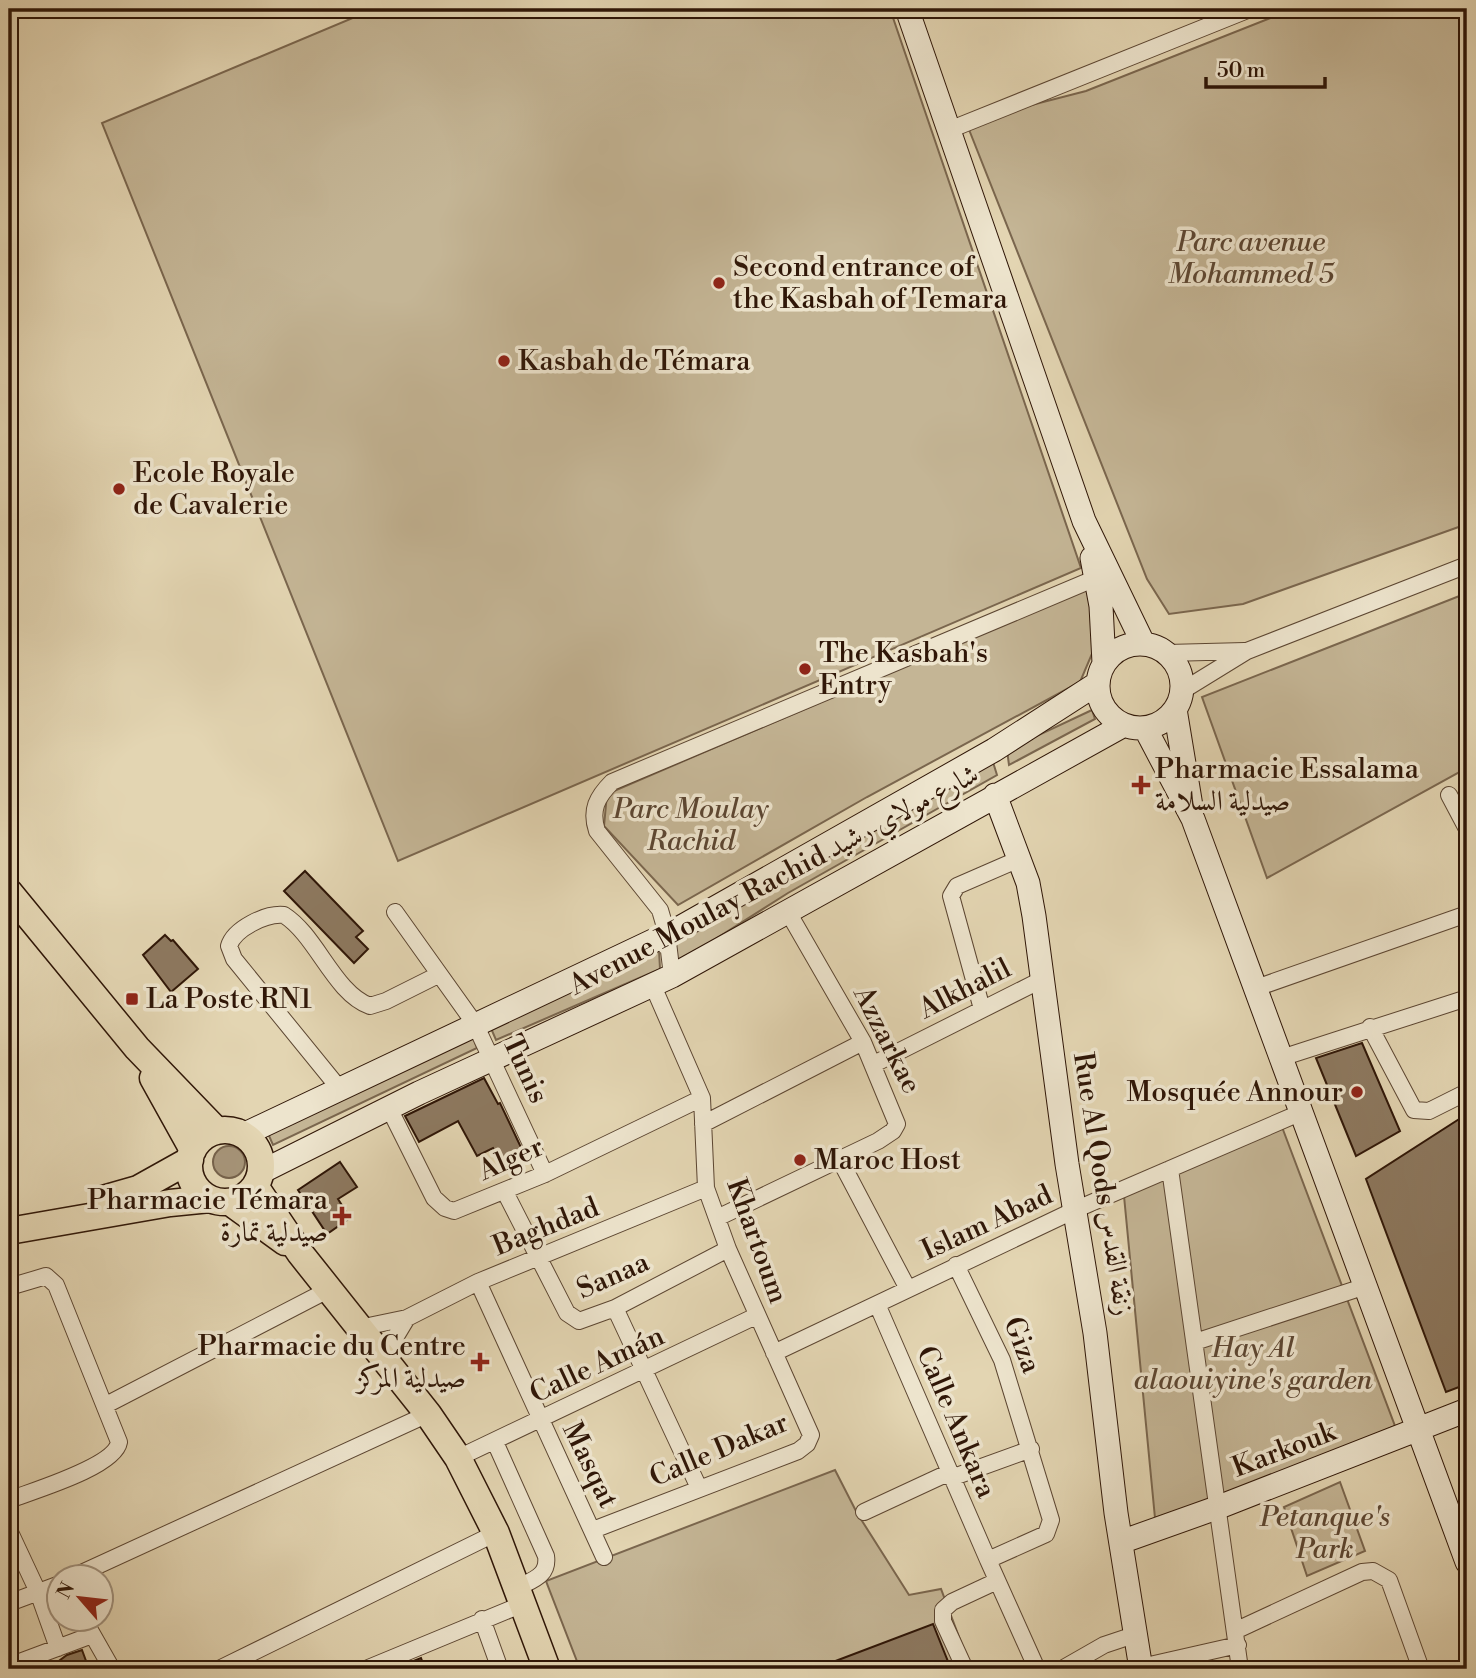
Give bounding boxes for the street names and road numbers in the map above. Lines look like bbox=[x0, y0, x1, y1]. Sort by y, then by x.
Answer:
street label: Avenue Moulay Rachid شارع مولاي رشيد bbox=[562, 757, 987, 1008]
street label: Alkhalil bbox=[912, 951, 1017, 1027]
street label: Azzarkae bbox=[845, 980, 929, 1100]
street label: Tunis bbox=[494, 1029, 556, 1109]
street label: Rue Al Qods زنقة القدس bbox=[1065, 1050, 1141, 1318]
street label: Alger bbox=[472, 1129, 549, 1189]
street label: Khartoum bbox=[718, 1174, 796, 1308]
street label: Islam Abad bbox=[916, 1177, 1058, 1269]
street label: Baghdad bbox=[487, 1190, 604, 1264]
street label: Sanaa bbox=[572, 1244, 655, 1307]
street label: Giza bbox=[995, 1312, 1049, 1379]
street label: Calle Amán bbox=[524, 1318, 670, 1411]
street label: Calle Ankara bbox=[908, 1341, 1004, 1504]
street label: Calle Dakar bbox=[644, 1405, 794, 1495]
street label: Karkouk bbox=[1227, 1414, 1342, 1486]
street label: Masqat bbox=[554, 1416, 626, 1514]

